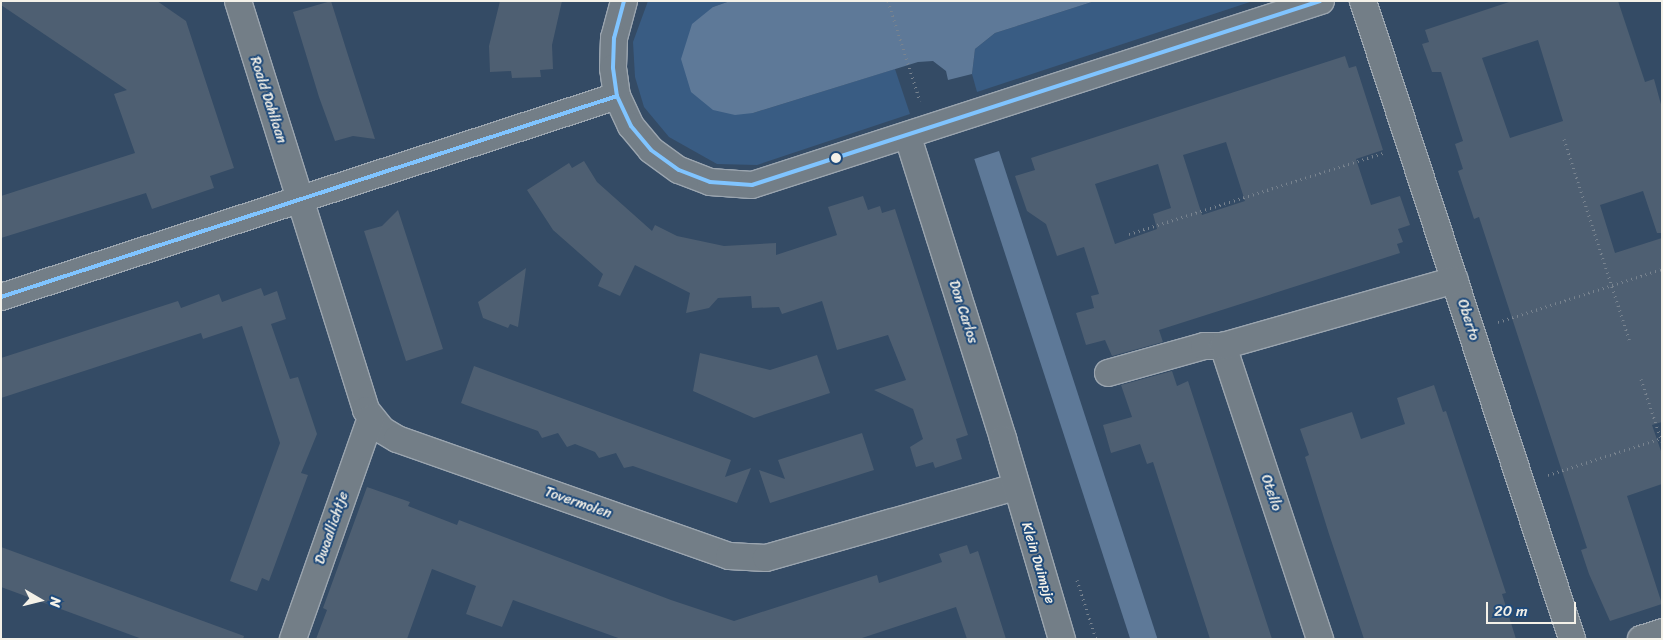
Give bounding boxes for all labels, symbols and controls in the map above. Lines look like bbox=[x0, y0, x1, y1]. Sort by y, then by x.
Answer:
street label: Roald Dahllaan bbox=[246, 55, 290, 145]
unlabelled marker bbox=[831, 153, 841, 163]
street label: Don Carlos bbox=[945, 278, 981, 346]
street label: Oberto bbox=[1453, 297, 1483, 343]
street label: Otello bbox=[1257, 473, 1285, 513]
street label: Tovermolen bbox=[542, 484, 614, 522]
street label: Dwaallichtje bbox=[312, 489, 352, 567]
street label: Klein Duimpje bbox=[1018, 521, 1058, 605]
north arrow bbox=[15, 575, 65, 625]
scale bar bbox=[1488, 592, 1578, 624]
text: N bbox=[42, 596, 68, 609]
text: 20 m bbox=[1494, 598, 1528, 624]

